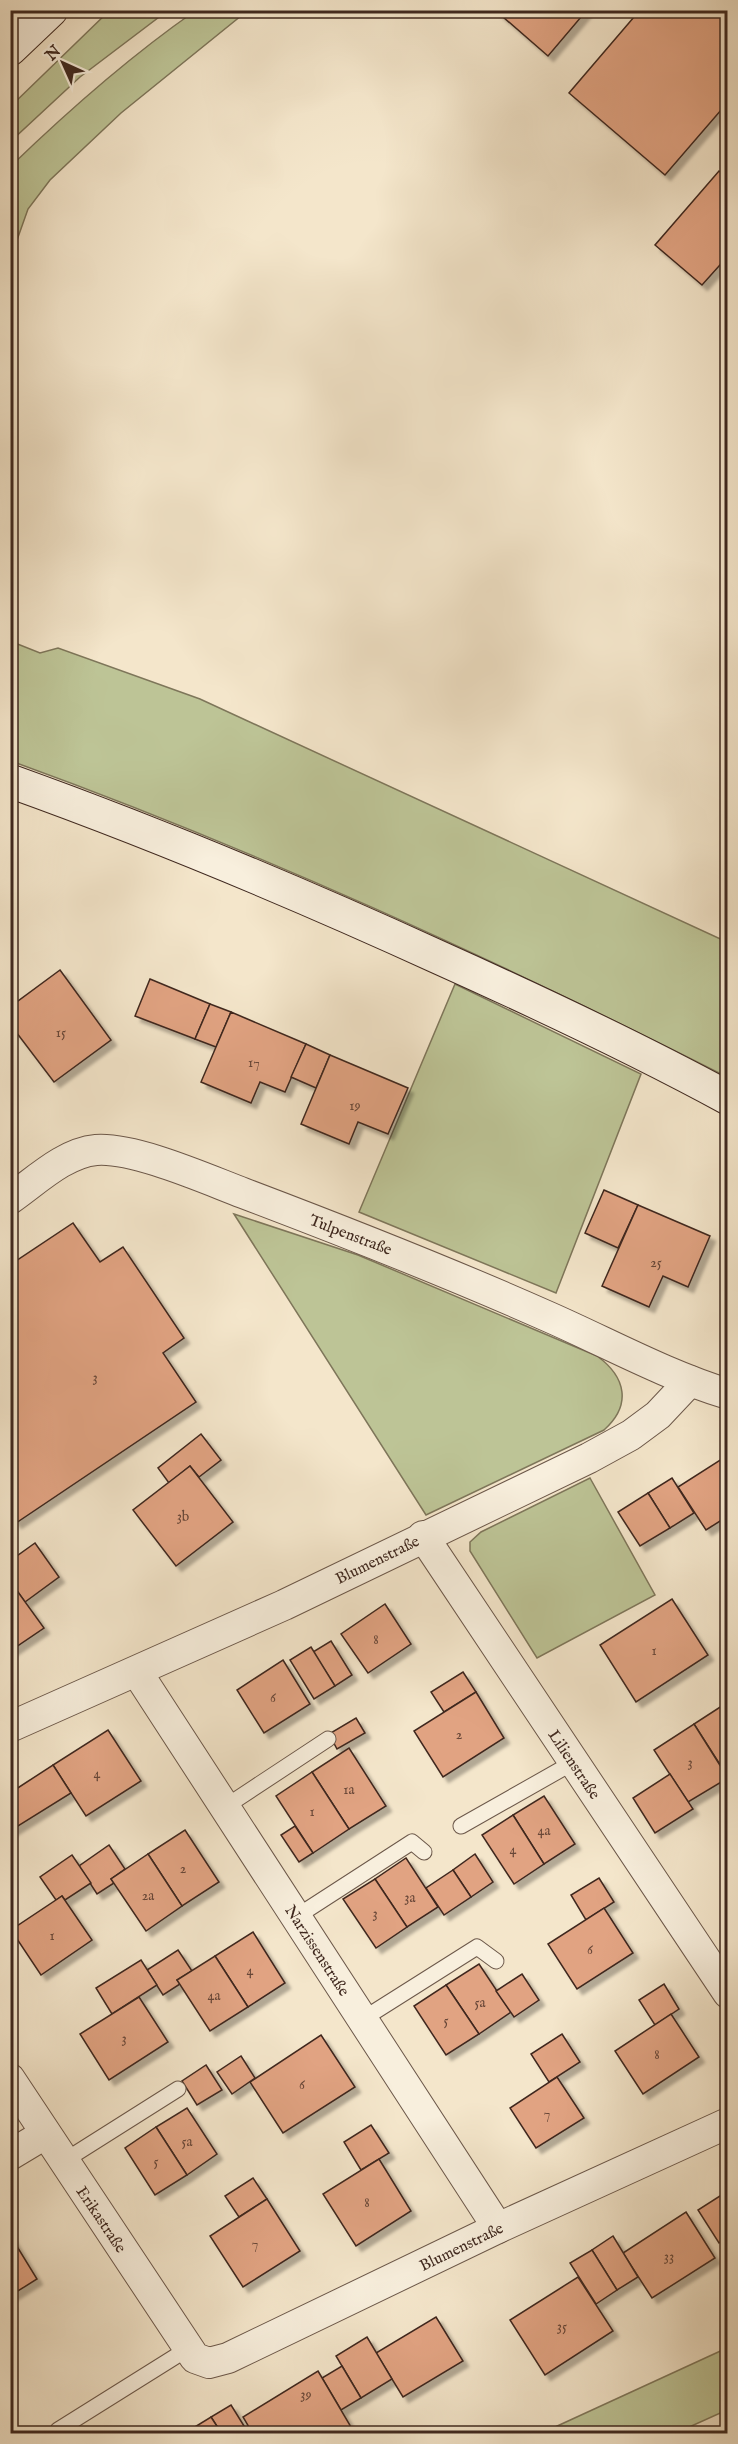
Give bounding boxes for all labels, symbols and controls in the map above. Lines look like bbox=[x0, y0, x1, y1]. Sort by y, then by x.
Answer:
north arrow bbox=[33, 33, 93, 93]
text: N bbox=[41, 42, 66, 66]
house number: 15 bbox=[56, 1024, 66, 1042]
house number: 17 bbox=[248, 1054, 260, 1072]
house number: 19 bbox=[349, 1097, 361, 1115]
street label: Tulpenstraße bbox=[306, 1211, 394, 1261]
house number: 25 bbox=[650, 1254, 662, 1272]
house number: 3 bbox=[92, 1369, 98, 1387]
house number: 3b bbox=[177, 1508, 189, 1526]
street label: Blumenstraße bbox=[333, 1532, 423, 1590]
house number: 8 bbox=[373, 1631, 379, 1649]
house number: 1 bbox=[651, 1642, 657, 1660]
house number: 6 bbox=[270, 1689, 277, 1707]
house number: 2 bbox=[456, 1726, 463, 1744]
street label: Lilienstraße bbox=[543, 1727, 604, 1804]
house number: 3 bbox=[687, 1754, 693, 1772]
house number: 4 bbox=[94, 1765, 101, 1783]
house number: 1a bbox=[343, 1781, 356, 1799]
house number: 1 bbox=[309, 1803, 315, 1821]
house number: 4a bbox=[538, 1822, 551, 1840]
house number: 4 bbox=[510, 1841, 517, 1859]
house number: 2 bbox=[180, 1860, 187, 1878]
house number: 2a bbox=[142, 1887, 155, 1905]
house number: 3a bbox=[404, 1889, 417, 1907]
street label: Narzissenstraße bbox=[279, 1902, 353, 2000]
house number: 3 bbox=[372, 1905, 378, 1923]
house number: 1 bbox=[49, 1927, 55, 1945]
house number: 6 bbox=[587, 1941, 594, 1959]
house number: 4 bbox=[247, 1962, 254, 1980]
house number: 4a bbox=[208, 1987, 221, 2005]
house number: 5a bbox=[474, 1994, 487, 2012]
house number: 5 bbox=[443, 2012, 449, 2030]
house number: 3 bbox=[121, 2030, 127, 2048]
house number: 8 bbox=[654, 2046, 660, 2064]
house number: 6 bbox=[299, 2076, 306, 2094]
house number: 7 bbox=[544, 2105, 550, 2123]
house number: 5a bbox=[181, 2133, 194, 2151]
house number: 5 bbox=[153, 2153, 159, 2171]
street label: Erikastraße bbox=[71, 2183, 130, 2257]
house number: 8 bbox=[364, 2194, 370, 2212]
street label: Blumenstraße bbox=[417, 2219, 507, 2277]
house number: 7 bbox=[252, 2235, 258, 2253]
house number: 33 bbox=[664, 2248, 674, 2266]
house number: 35 bbox=[557, 2318, 567, 2336]
house number: 39 bbox=[300, 2386, 312, 2404]

